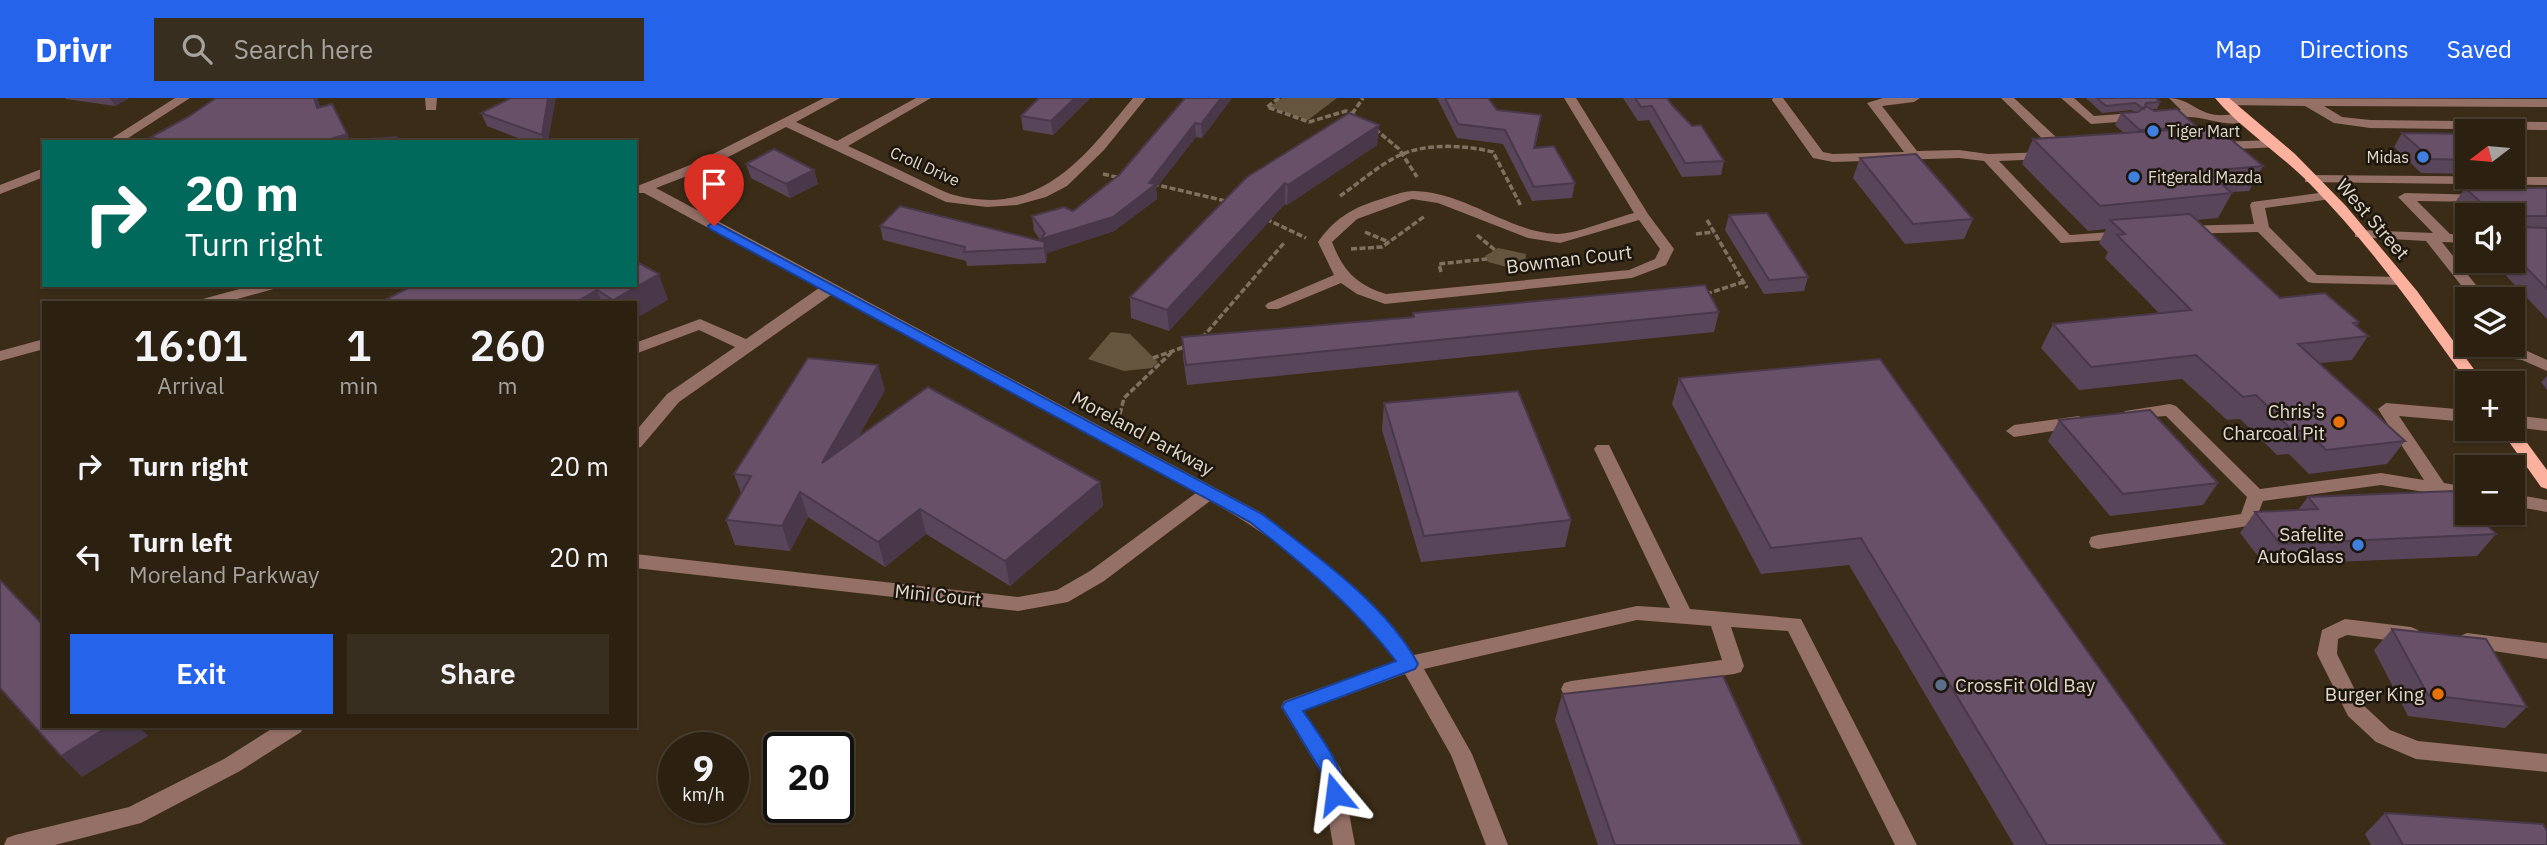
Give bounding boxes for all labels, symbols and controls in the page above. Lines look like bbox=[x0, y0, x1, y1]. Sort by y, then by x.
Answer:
search box bbox=[154, 18, 644, 81]
text: Drivr bbox=[35, 28, 112, 71]
icon: search bbox=[178, 30, 216, 68]
text: Search here bbox=[234, 32, 373, 66]
text: Map bbox=[2215, 33, 2261, 65]
text: Directions bbox=[2299, 33, 2409, 65]
text: Saved bbox=[2447, 33, 2512, 65]
north arrow bbox=[2455, 119, 2525, 189]
map controls bbox=[2455, 119, 2525, 525]
place label: Tiger Mart bbox=[2167, 121, 2240, 141]
marker: Tiger Mart bbox=[2145, 123, 2161, 139]
street label: Croll Drive bbox=[887, 142, 963, 190]
place label: Midas bbox=[2366, 147, 2409, 167]
marker: Midas bbox=[2415, 149, 2431, 165]
pin bbox=[684, 154, 744, 226]
text: 20 m bbox=[185, 161, 299, 224]
icon: arrive bbox=[695, 165, 733, 203]
place label: Fitgerald Mazda bbox=[2148, 167, 2262, 187]
icon: right bbox=[70, 168, 161, 259]
marker: Fitgerald Mazda bbox=[2126, 169, 2142, 185]
street label: West Street bbox=[2331, 174, 2415, 264]
button: sound bbox=[2455, 203, 2525, 273]
text: Turn right bbox=[185, 223, 323, 265]
street label: Bowman Court bbox=[1505, 239, 1633, 279]
button: layers bbox=[2455, 287, 2525, 357]
text: 16:01 bbox=[134, 318, 248, 373]
text: 1 bbox=[346, 318, 371, 373]
text: 260 bbox=[470, 318, 545, 373]
text: Arrival bbox=[157, 370, 224, 400]
text: min bbox=[339, 370, 378, 400]
text: m bbox=[498, 370, 518, 400]
button: + bbox=[2455, 371, 2525, 441]
street label: Moreland Parkway bbox=[1068, 385, 1219, 481]
place label: Chris's Charcoal Pit bbox=[2223, 399, 2325, 445]
marker: Chris's Charcoal Pit bbox=[2331, 414, 2347, 430]
icon: right bbox=[70, 447, 108, 485]
text: Turn right bbox=[129, 449, 248, 483]
text: 20 m bbox=[549, 449, 609, 483]
button: − bbox=[2455, 455, 2525, 525]
place label: Safelite AutoGlass bbox=[2257, 522, 2344, 568]
text: Turn left bbox=[129, 525, 232, 559]
marker: Safelite AutoGlass bbox=[2350, 537, 2366, 553]
icon: left bbox=[70, 538, 108, 576]
text: 20 m bbox=[549, 540, 609, 574]
text: Moreland Parkway bbox=[129, 559, 320, 589]
street label: Mini Court bbox=[893, 579, 983, 611]
button: Exit bbox=[70, 634, 333, 714]
button: Share bbox=[347, 634, 609, 714]
place label: CrossFit Old Bay bbox=[1955, 673, 2096, 697]
marker: CrossFit Old Bay bbox=[1933, 677, 1949, 693]
place label: Burger King bbox=[2325, 682, 2424, 706]
marker: Burger King bbox=[2430, 686, 2446, 702]
speed limit sign: 20 bbox=[763, 732, 854, 823]
text: 9 bbox=[693, 745, 714, 791]
position arrow bbox=[1298, 757, 1372, 831]
text: km/h bbox=[682, 783, 725, 806]

